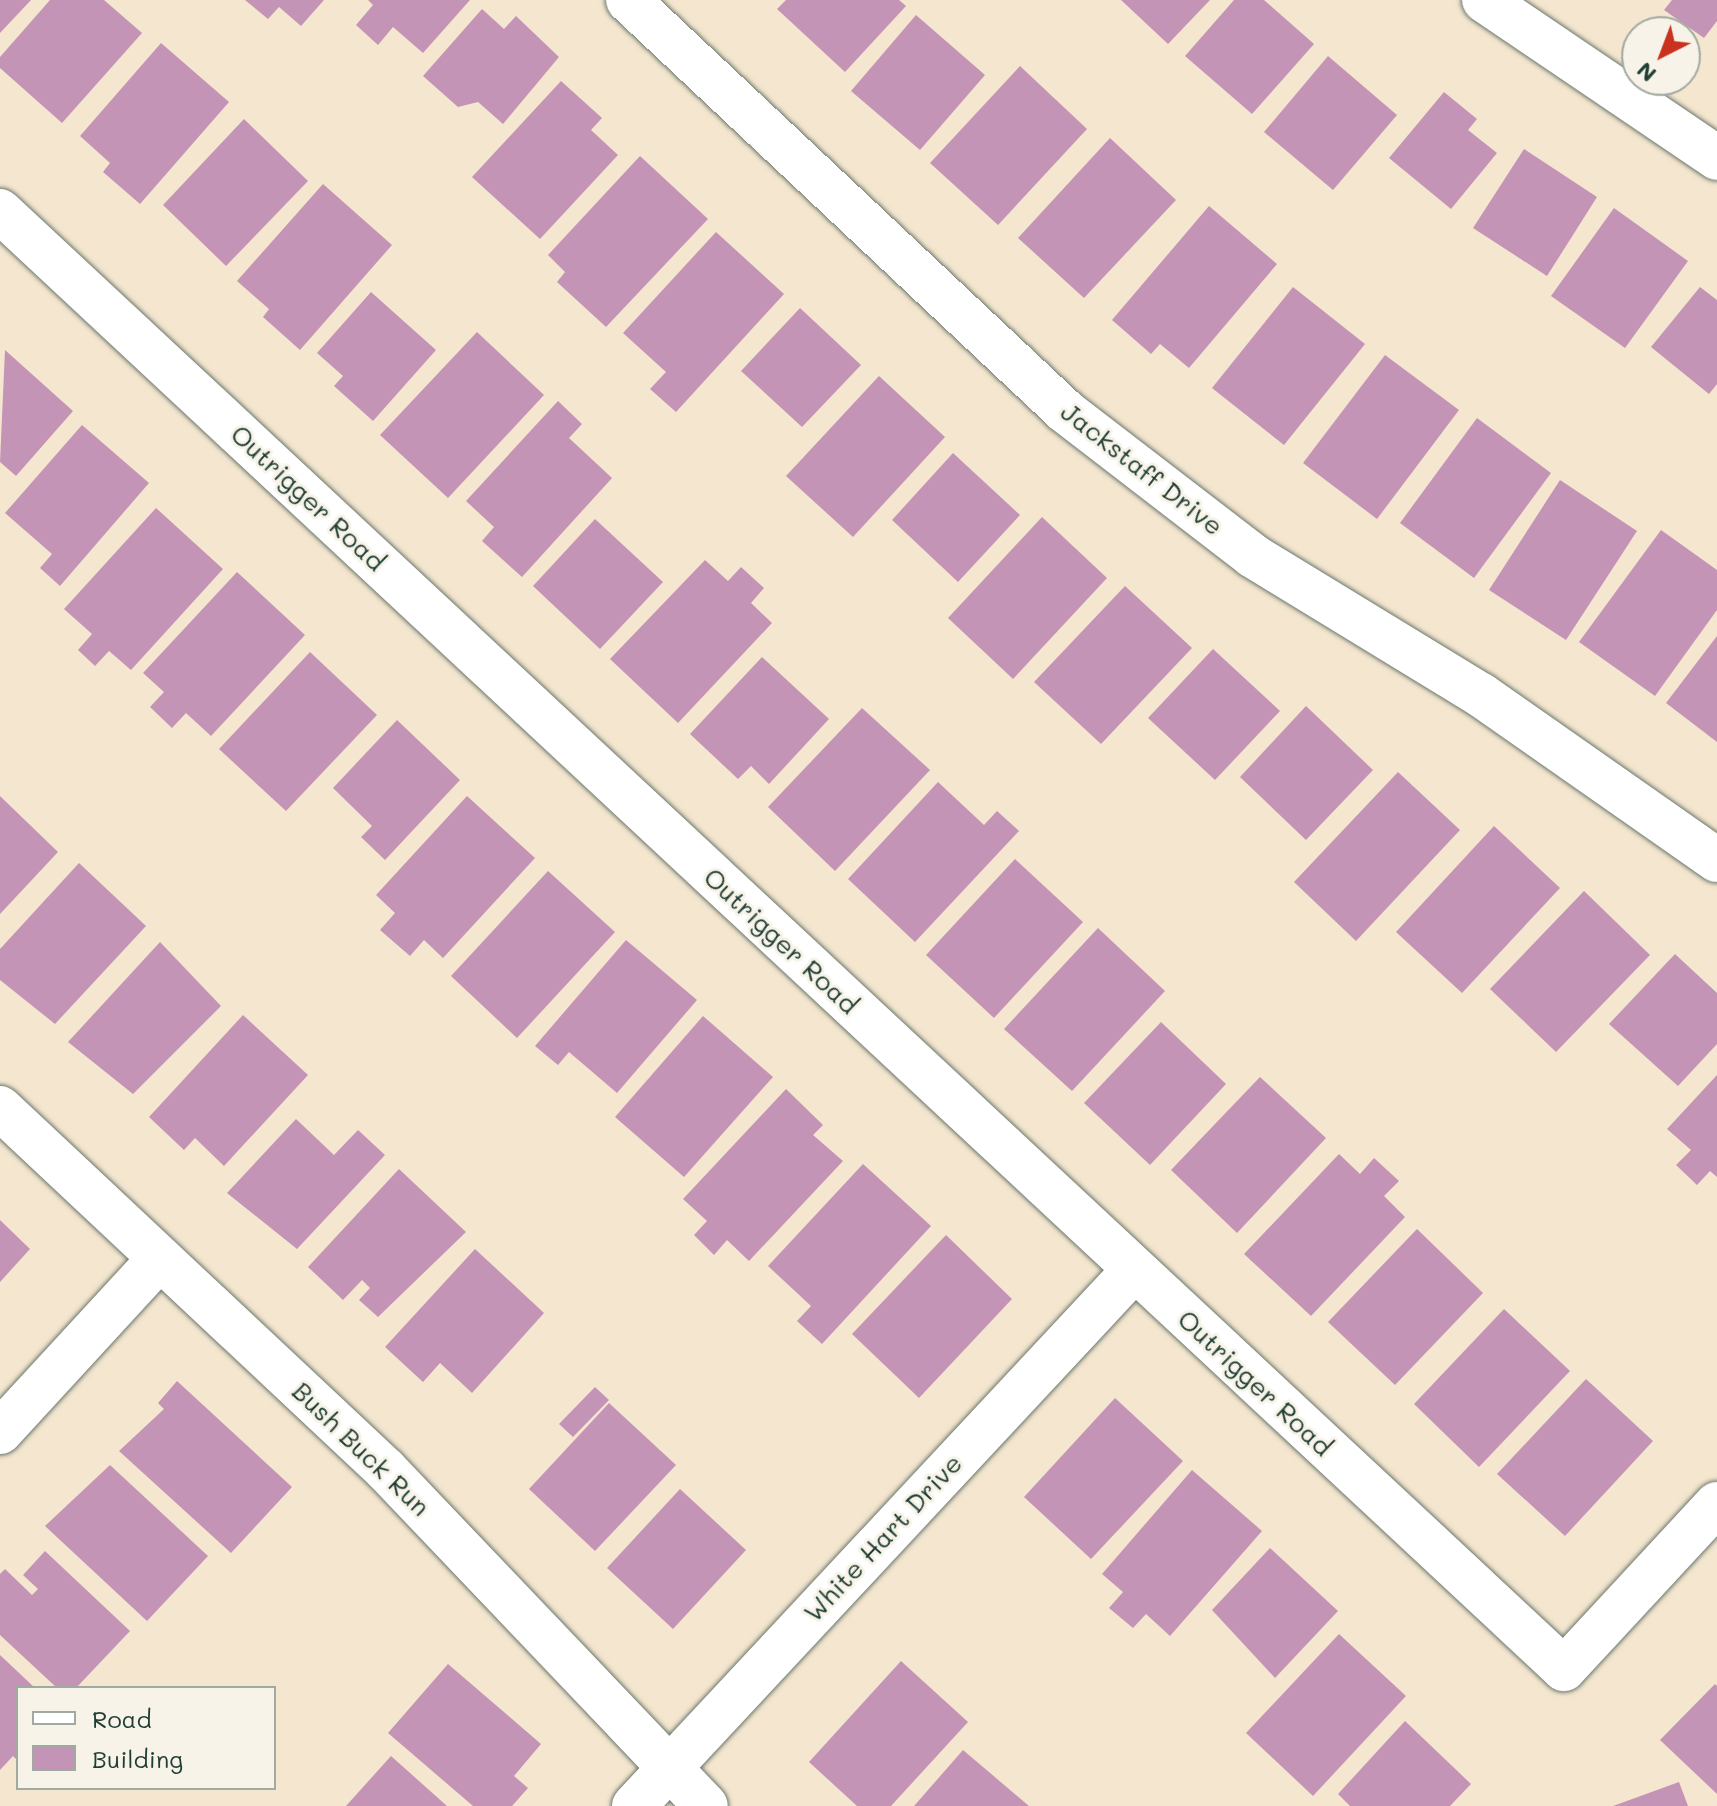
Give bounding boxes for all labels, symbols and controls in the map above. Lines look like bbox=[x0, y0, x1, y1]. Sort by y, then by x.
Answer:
north arrow bbox=[1621, 16, 1701, 96]
text: N bbox=[1630, 56, 1662, 89]
street label: Jackstaff Drive bbox=[1055, 396, 1229, 542]
street label: Outrigger Road bbox=[224, 419, 392, 577]
street label: Outrigger Road bbox=[697, 862, 865, 1020]
street label: Outrigger Road bbox=[1171, 1304, 1339, 1462]
street label: Bush Buck Run bbox=[286, 1376, 436, 1522]
street label: White Hart Drive bbox=[797, 1448, 969, 1628]
legend bbox=[16, 1686, 276, 1790]
text: Road bbox=[92, 1703, 152, 1734]
text: Building bbox=[92, 1743, 183, 1774]

